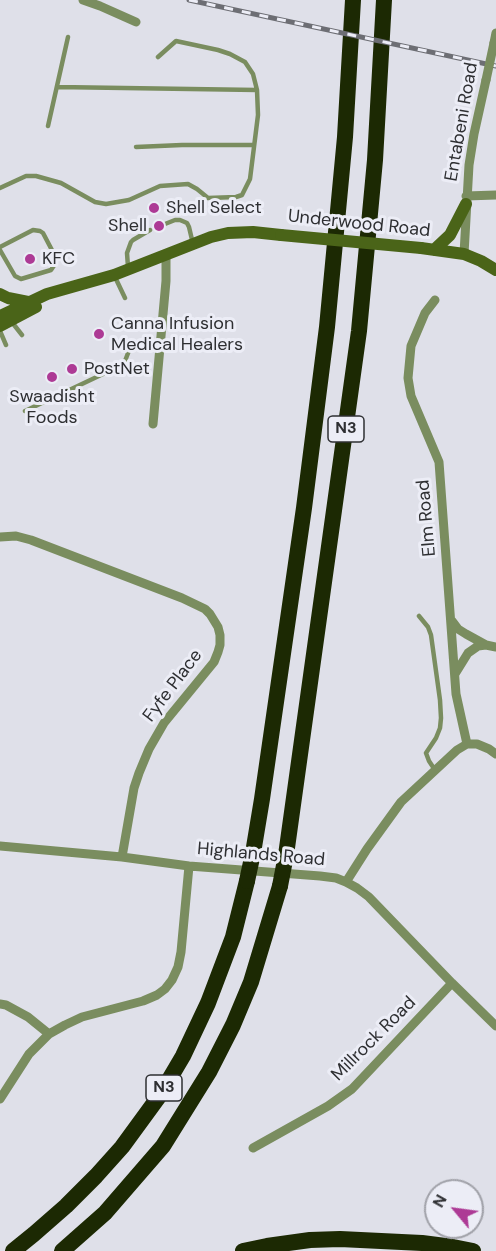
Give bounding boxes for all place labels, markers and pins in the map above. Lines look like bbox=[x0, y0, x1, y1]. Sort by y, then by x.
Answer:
place label: Shell Select bbox=[166, 197, 262, 219]
marker: Shell Select bbox=[147, 201, 161, 215]
place label: Shell bbox=[108, 215, 147, 237]
marker: Shell bbox=[152, 219, 166, 233]
place label: KFC bbox=[42, 248, 75, 270]
marker: KFC bbox=[23, 252, 37, 266]
place label: Canna Infusion Medical Healers bbox=[111, 313, 243, 356]
marker: Canna Infusion Medical Healers bbox=[92, 327, 106, 341]
place label: PostNet bbox=[84, 358, 150, 380]
marker: PostNet bbox=[65, 362, 79, 376]
marker: Swaadisht Foods bbox=[45, 370, 59, 384]
place label: Swaadisht Foods bbox=[9, 386, 95, 428]

